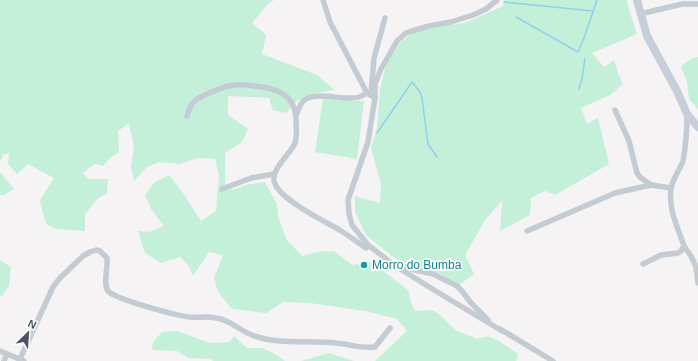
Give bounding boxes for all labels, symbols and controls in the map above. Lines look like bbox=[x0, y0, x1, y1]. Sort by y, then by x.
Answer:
place label: Morro do Bumba bbox=[372, 258, 462, 272]
marker: Morro do Bumba bbox=[359, 260, 369, 270]
north arrow bbox=[8, 313, 48, 353]
text: N bbox=[26, 317, 38, 331]

